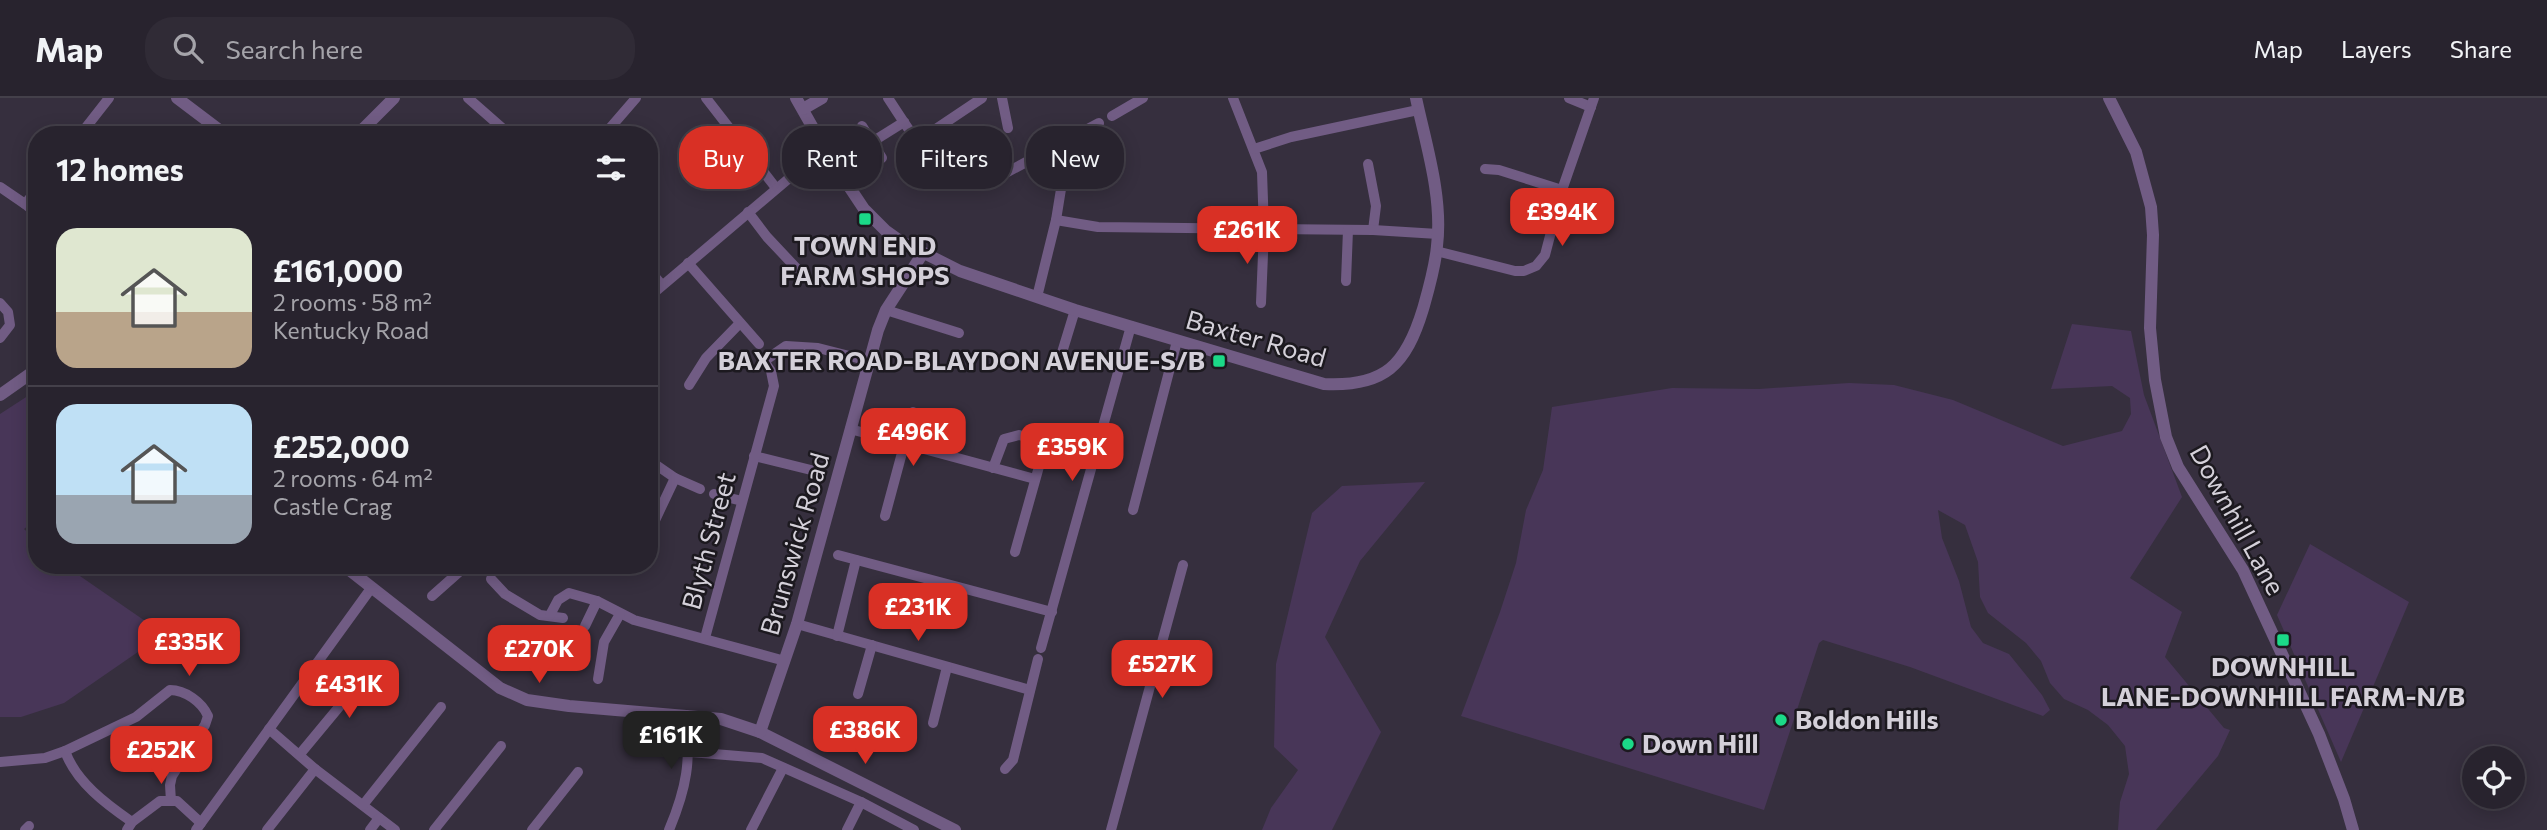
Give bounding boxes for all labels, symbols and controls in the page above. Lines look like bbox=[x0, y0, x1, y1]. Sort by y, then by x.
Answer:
search box bbox=[145, 17, 635, 80]
text: Map bbox=[35, 28, 103, 69]
icon: search bbox=[169, 29, 207, 67]
text: Search here bbox=[225, 33, 363, 64]
text: Map bbox=[2254, 34, 2303, 63]
text: Layers bbox=[2341, 34, 2412, 63]
text: Share bbox=[2450, 34, 2512, 63]
chip: Buy bbox=[679, 126, 768, 189]
chip: Rent bbox=[782, 126, 882, 189]
chip: Filters bbox=[896, 126, 1012, 189]
chip: New bbox=[1026, 126, 1124, 189]
icon: filters bbox=[592, 149, 630, 187]
text: 12 homes bbox=[56, 150, 184, 187]
pin: £394K bbox=[1513, 188, 1611, 248]
text: £394K bbox=[1526, 197, 1598, 225]
pin: £261K bbox=[1198, 206, 1296, 266]
marker: TOWN END FARM SHOPS bbox=[857, 211, 873, 227]
text: £261K bbox=[1213, 215, 1281, 243]
place label: TOWN END FARM SHOPS bbox=[780, 229, 950, 290]
text: £161,000 bbox=[273, 251, 403, 288]
icon: home bbox=[112, 256, 196, 340]
text: 2 rooms · 58 m² bbox=[273, 288, 432, 316]
street label: Baxter Road bbox=[1183, 303, 1330, 372]
text: Kentucky Road bbox=[273, 316, 429, 344]
place label: BAXTER ROAD-BLAYDON AVENUE-S/B bbox=[718, 344, 1205, 375]
marker: BAXTER ROAD-BLAYDON AVENUE-S/B bbox=[1211, 353, 1227, 369]
pin: £496K bbox=[864, 408, 962, 468]
text: £496K bbox=[877, 417, 949, 445]
pin: £359K bbox=[1023, 424, 1121, 483]
text: £252,000 bbox=[273, 427, 410, 464]
icon: home bbox=[112, 432, 196, 516]
text: £359K bbox=[1036, 432, 1108, 460]
street label: Downhill Lane bbox=[2184, 439, 2292, 600]
street label: Brunswick Road bbox=[753, 449, 834, 638]
text: 2 rooms · 64 m² bbox=[273, 464, 433, 492]
street label: Blyth Street bbox=[674, 469, 741, 613]
text: Castle Crag bbox=[273, 492, 392, 520]
pin: £231K bbox=[869, 584, 967, 643]
text: £231K bbox=[885, 592, 951, 620]
pin: £335K bbox=[140, 618, 238, 678]
pin: £270K bbox=[490, 626, 588, 685]
text: £335K bbox=[154, 627, 224, 655]
marker: DOWNHILL LANE-DOWNHILL FARM-N/B bbox=[2275, 632, 2291, 648]
text: £270K bbox=[504, 634, 574, 662]
pin: £527K bbox=[1113, 640, 1211, 700]
text: £527K bbox=[1127, 649, 1197, 677]
place label: DOWNHILL LANE-DOWNHILL FARM-N/B bbox=[2101, 650, 2465, 711]
pin: £431K bbox=[300, 660, 398, 720]
text: £431K bbox=[315, 669, 383, 697]
place label: Boldon Hills bbox=[1795, 703, 1939, 734]
pin: £386K bbox=[816, 706, 914, 766]
pin: £161K bbox=[622, 712, 720, 771]
marker: Boldon Hills bbox=[1773, 712, 1789, 728]
text: £386K bbox=[829, 715, 901, 743]
text: £161K bbox=[639, 720, 703, 748]
pin: £252K bbox=[112, 726, 210, 786]
place label: Down Hill bbox=[1642, 727, 1759, 758]
text: £252K bbox=[126, 735, 196, 763]
marker: Down Hill bbox=[1620, 736, 1636, 752]
map controls bbox=[2462, 746, 2525, 809]
button: locate bbox=[2462, 746, 2525, 809]

